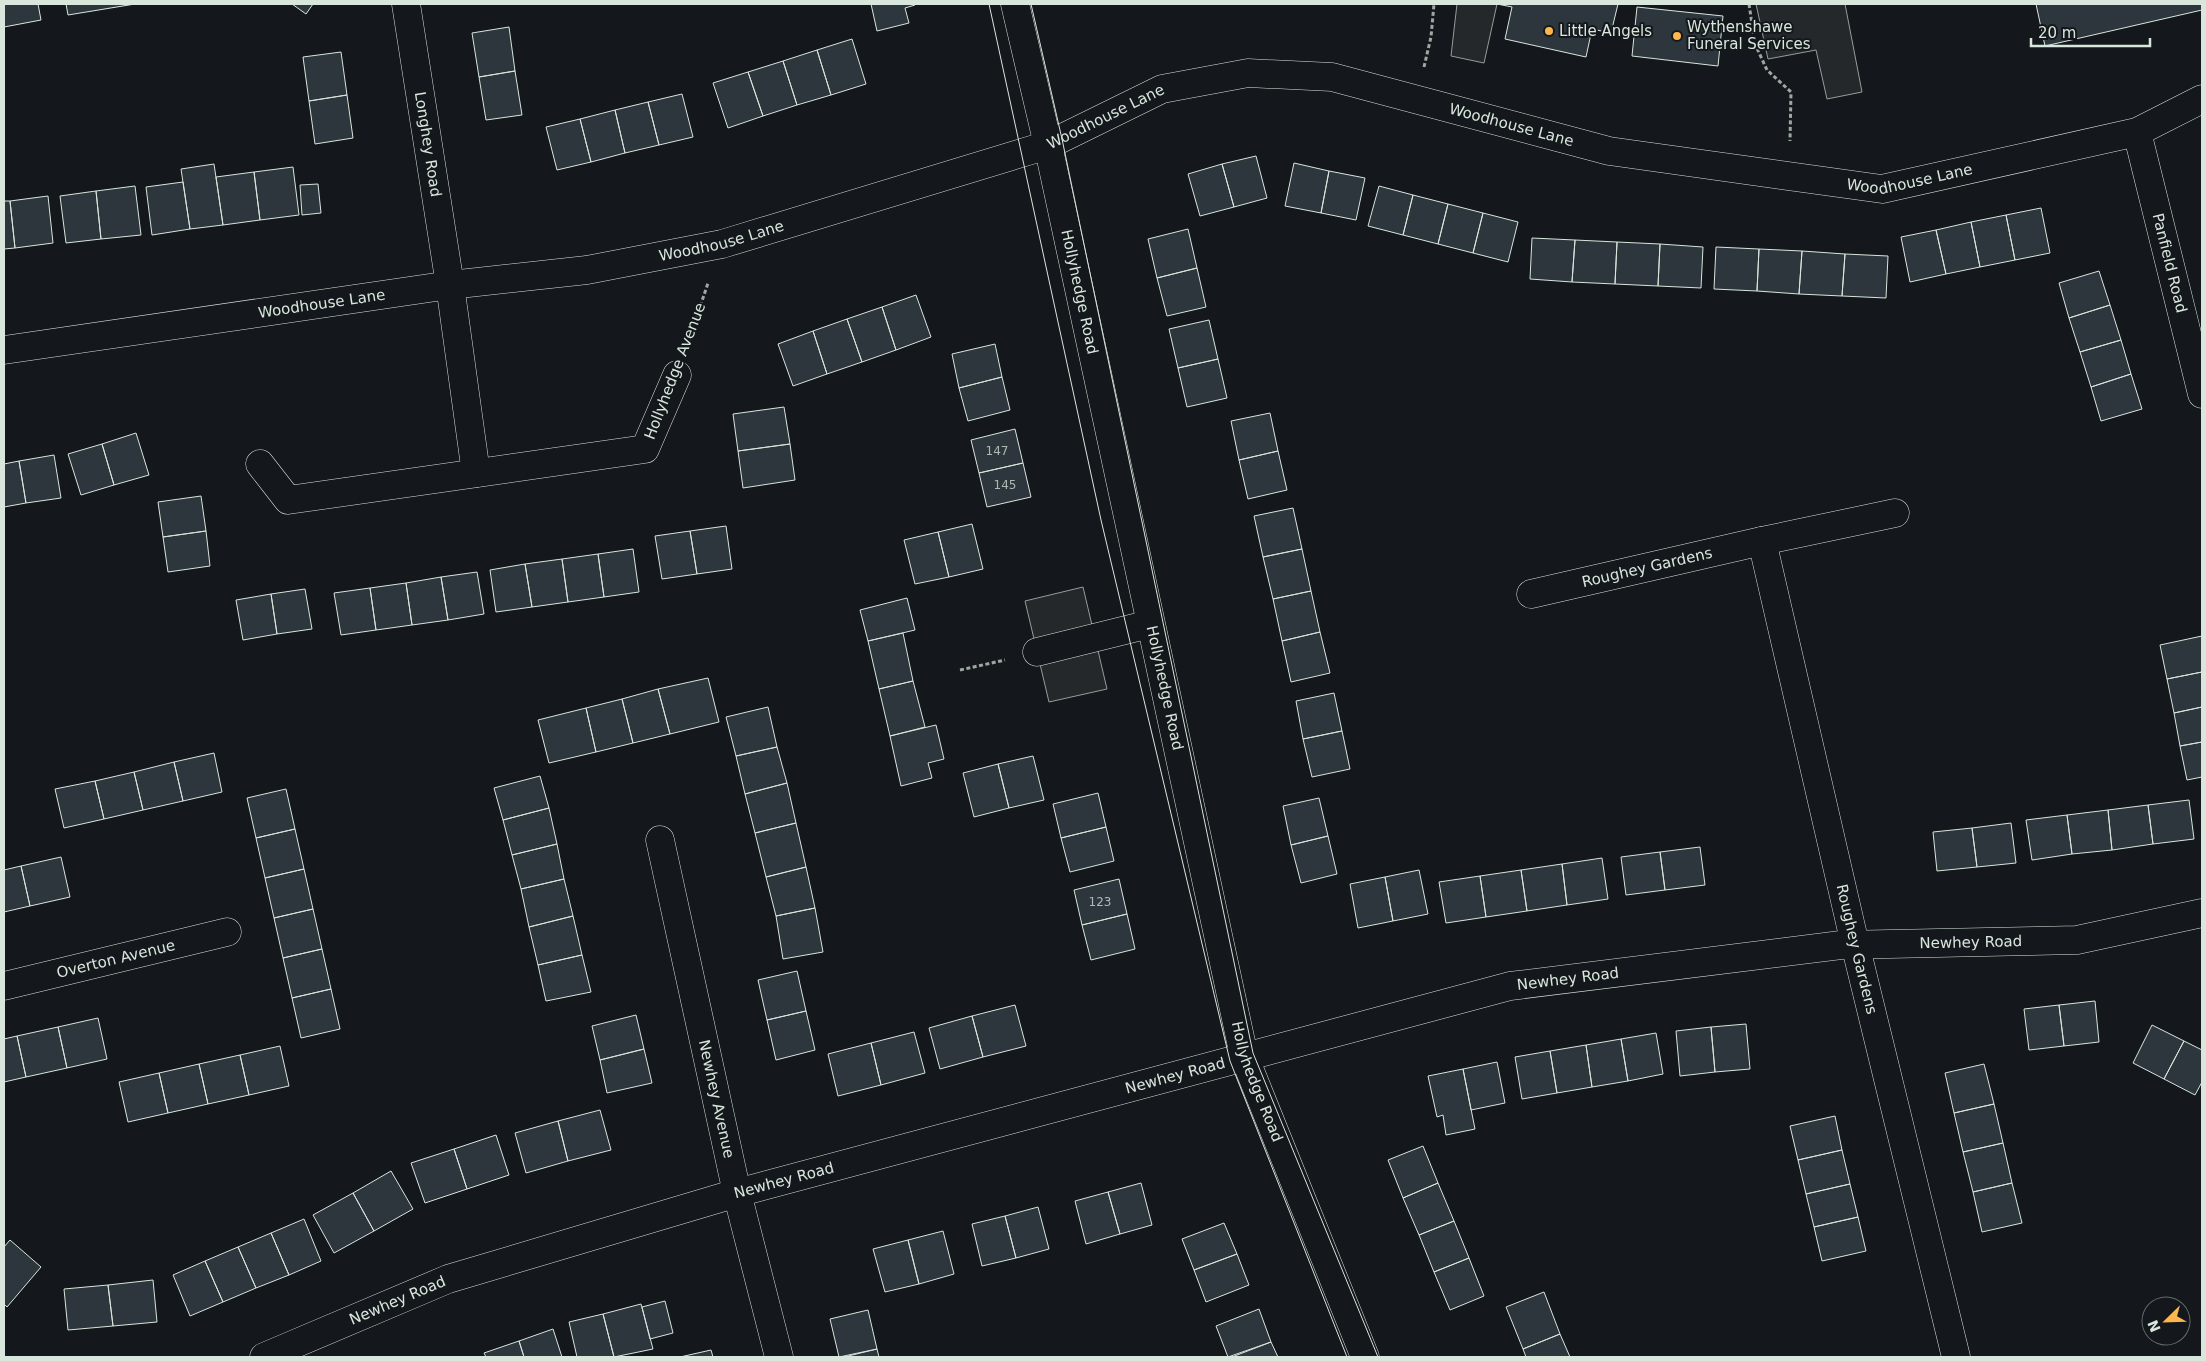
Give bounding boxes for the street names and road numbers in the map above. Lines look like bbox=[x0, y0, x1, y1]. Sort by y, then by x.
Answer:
street label: Woodhouse Lane bbox=[1044, 80, 1167, 153]
street label: Longhey Road bbox=[411, 90, 445, 198]
street label: Woodhouse Lane bbox=[1447, 100, 1576, 150]
street label: Woodhouse Lane bbox=[1845, 160, 1974, 199]
street label: Panfield Road bbox=[2148, 211, 2191, 315]
street label: Woodhouse Lane bbox=[657, 217, 786, 265]
street label: Hollyhedge Road bbox=[1057, 228, 1102, 356]
street label: Woodhouse Lane bbox=[257, 286, 386, 322]
street label: Hollyhedge Avenue bbox=[641, 300, 709, 442]
street label: Roughey Gardens bbox=[1580, 544, 1714, 591]
street label: Hollyhedge Road bbox=[1143, 624, 1187, 752]
street label: Roughey Gardens bbox=[1832, 882, 1881, 1016]
street label: Newhey Road bbox=[1919, 932, 2022, 952]
street label: Overton Avenue bbox=[55, 936, 177, 982]
street label: Newhey Road bbox=[1516, 964, 1620, 994]
street label: Hollyhedge Road bbox=[1228, 1020, 1287, 1145]
street label: Newhey Avenue bbox=[695, 1038, 738, 1160]
street label: Newhey Road bbox=[1123, 1054, 1227, 1098]
street label: Newhey Road bbox=[732, 1158, 836, 1202]
street label: Newhey Road bbox=[347, 1272, 448, 1329]

